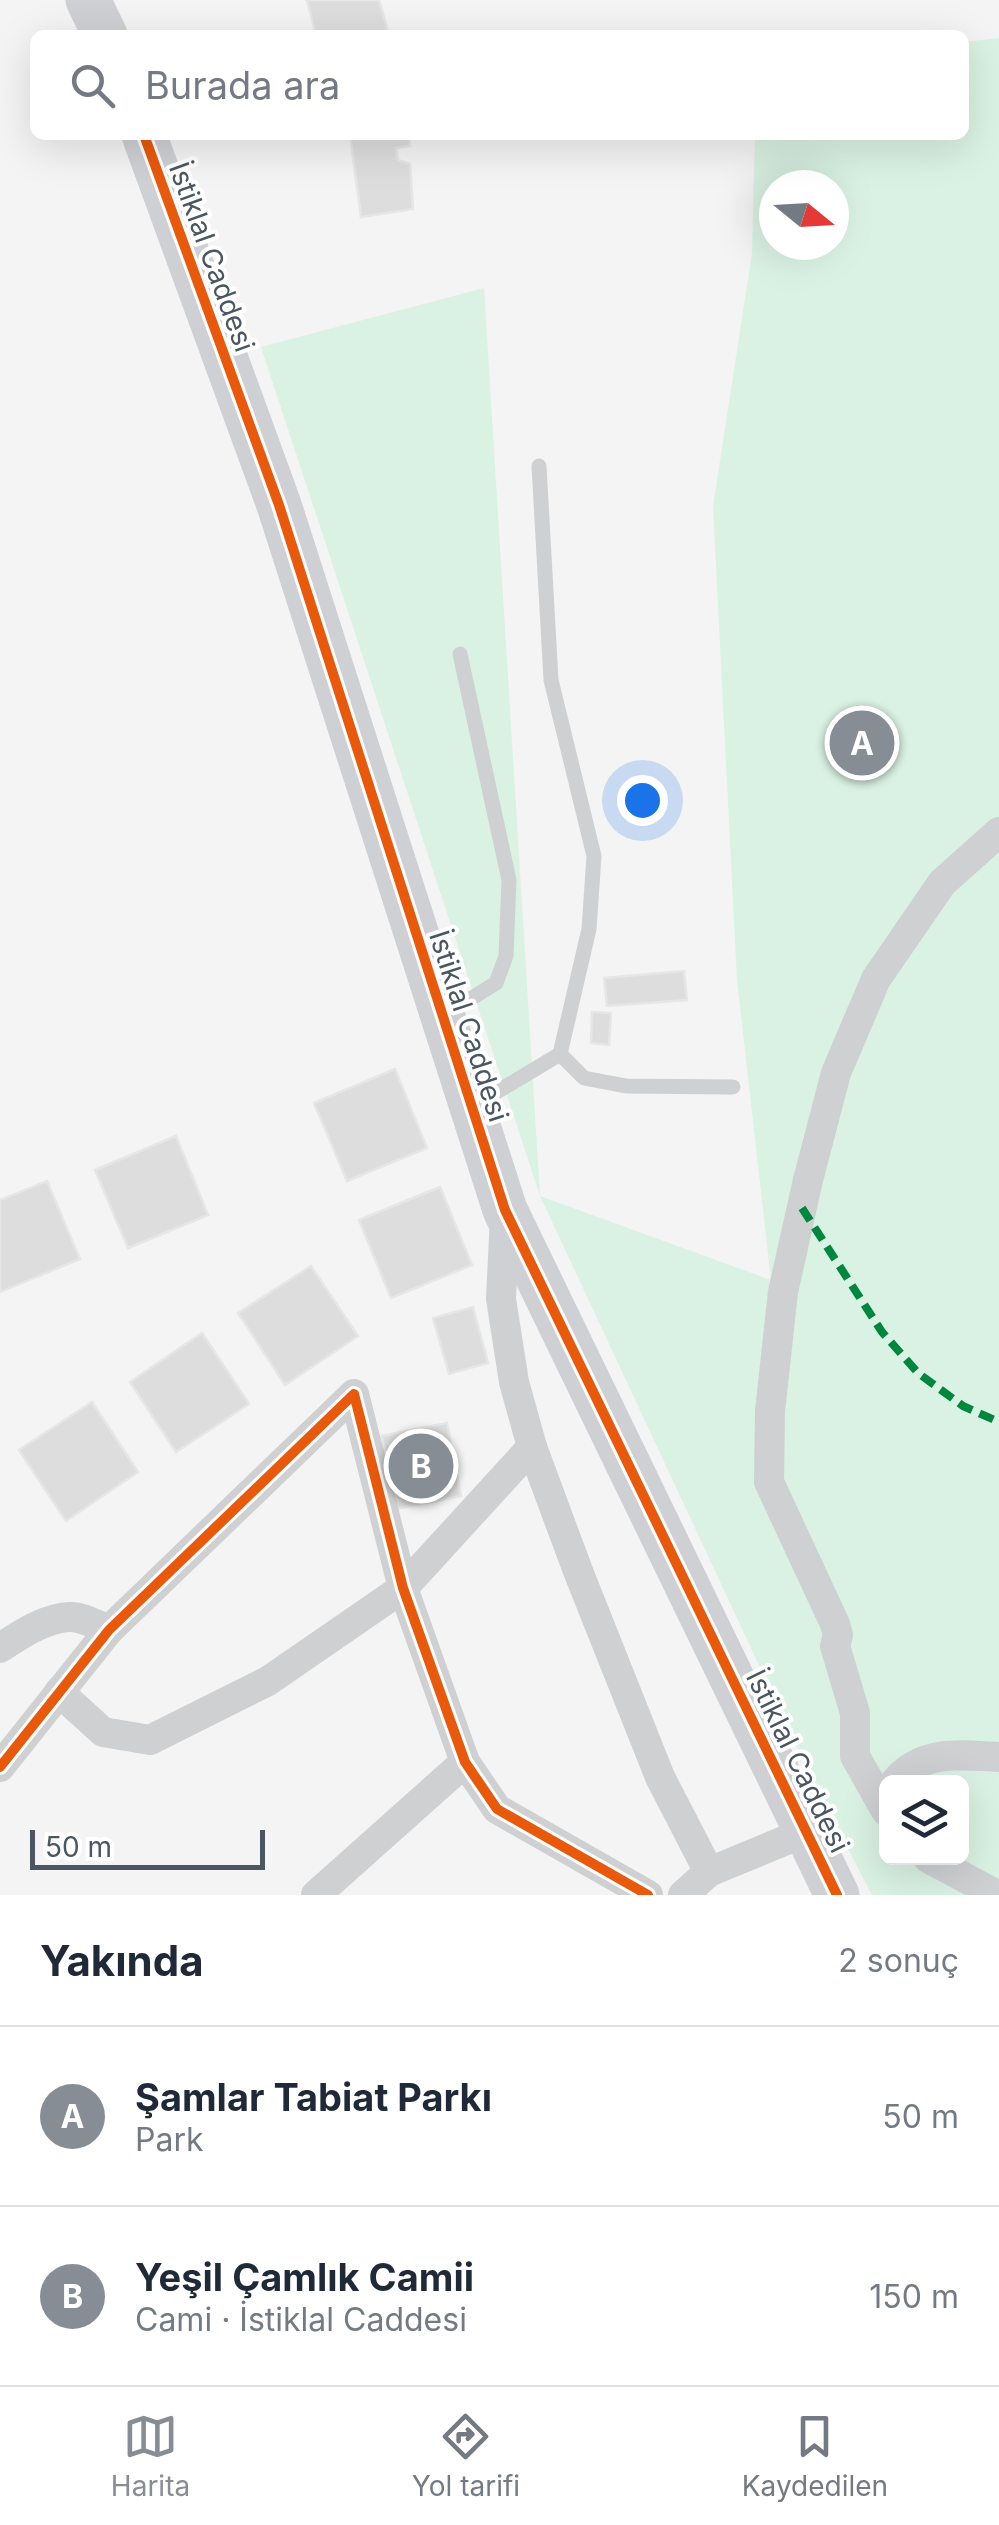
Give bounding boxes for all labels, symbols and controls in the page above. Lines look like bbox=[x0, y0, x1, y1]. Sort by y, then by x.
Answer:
search box bbox=[30, 30, 969, 140]
icon: search bbox=[65, 58, 120, 113]
text: Burada ara bbox=[145, 62, 340, 108]
street label: İstiklal Caddesi bbox=[162, 158, 262, 356]
north arrow bbox=[759, 170, 849, 260]
pin: A bbox=[830, 706, 894, 780]
your location bbox=[617, 775, 668, 826]
street label: İstiklal Caddesi bbox=[422, 926, 516, 1126]
pin: B bbox=[388, 1428, 454, 1504]
street label: İstiklal Caddesi bbox=[739, 1664, 857, 1858]
map controls bbox=[879, 1775, 969, 1865]
button: layers bbox=[879, 1775, 969, 1865]
scale bar bbox=[30, 1825, 265, 1870]
text: 50 m bbox=[45, 1830, 112, 1864]
text: Yakında bbox=[40, 1935, 204, 1986]
text: 2 sonuç bbox=[838, 1941, 959, 1980]
text: Şamlar Tabiat Parkı bbox=[135, 2074, 492, 2120]
text: A bbox=[61, 2097, 84, 2136]
text: 50 m bbox=[882, 2097, 959, 2136]
text: Park bbox=[135, 2120, 204, 2159]
text: Yeşil Çamlık Camii bbox=[135, 2254, 474, 2300]
text: B bbox=[62, 2277, 83, 2316]
text: 150 m bbox=[869, 2277, 959, 2316]
text: Cami · İstiklal Caddesi bbox=[135, 2300, 467, 2339]
tab: Harita bbox=[111, 2409, 190, 2503]
tab: Yol tarifi bbox=[412, 2409, 520, 2503]
tab: Kaydedilen bbox=[742, 2409, 888, 2503]

